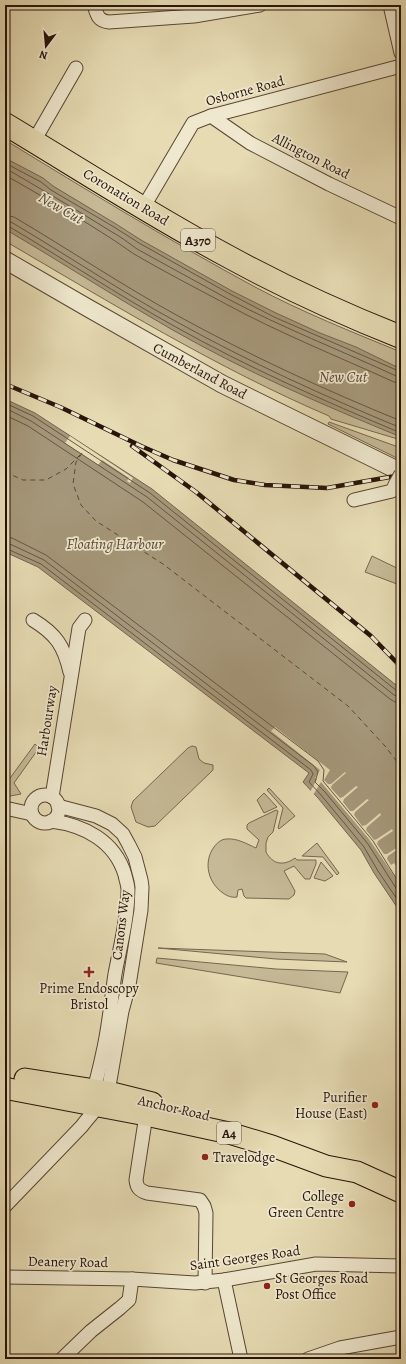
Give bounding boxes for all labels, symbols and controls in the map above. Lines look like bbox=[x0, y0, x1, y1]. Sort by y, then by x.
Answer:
north arrow bbox=[26, 26, 66, 66]
text: N bbox=[37, 47, 49, 63]
street label: Osborne Road bbox=[204, 71, 287, 111]
street label: Allington Road bbox=[268, 128, 353, 184]
street label: Coronation Road bbox=[80, 164, 173, 230]
water label: New Cut bbox=[35, 187, 87, 229]
road number: A370 bbox=[181, 229, 215, 251]
street label: Cumberland Road bbox=[150, 338, 251, 404]
water label: New Cut bbox=[319, 367, 368, 387]
water label: Floating Harbour bbox=[66, 534, 164, 554]
street label: Harbourway bbox=[32, 683, 62, 758]
street label: Canons Way bbox=[107, 888, 135, 961]
marker: Prime Endoscopy Bristol bbox=[83, 966, 95, 978]
place label: Prime Endoscopy Bristol bbox=[39, 979, 139, 1014]
place label: Purifier House (East) bbox=[295, 1088, 368, 1123]
street label: Anchor Road bbox=[135, 1090, 212, 1126]
marker: Purifier House (East) bbox=[370, 1100, 380, 1110]
road number: A4 bbox=[217, 1122, 241, 1144]
place label: Travelodge bbox=[213, 1148, 275, 1167]
marker: Travelodge bbox=[200, 1152, 210, 1162]
place label: College Green Centre bbox=[268, 1187, 344, 1222]
marker: College Green Centre bbox=[347, 1199, 357, 1209]
street label: Saint Georges Road bbox=[189, 1241, 302, 1275]
street label: Deanery Road bbox=[28, 1252, 109, 1272]
place label: St Georges Road Post Office bbox=[275, 1269, 369, 1304]
marker: St Georges Road Post Office bbox=[262, 1281, 272, 1291]

